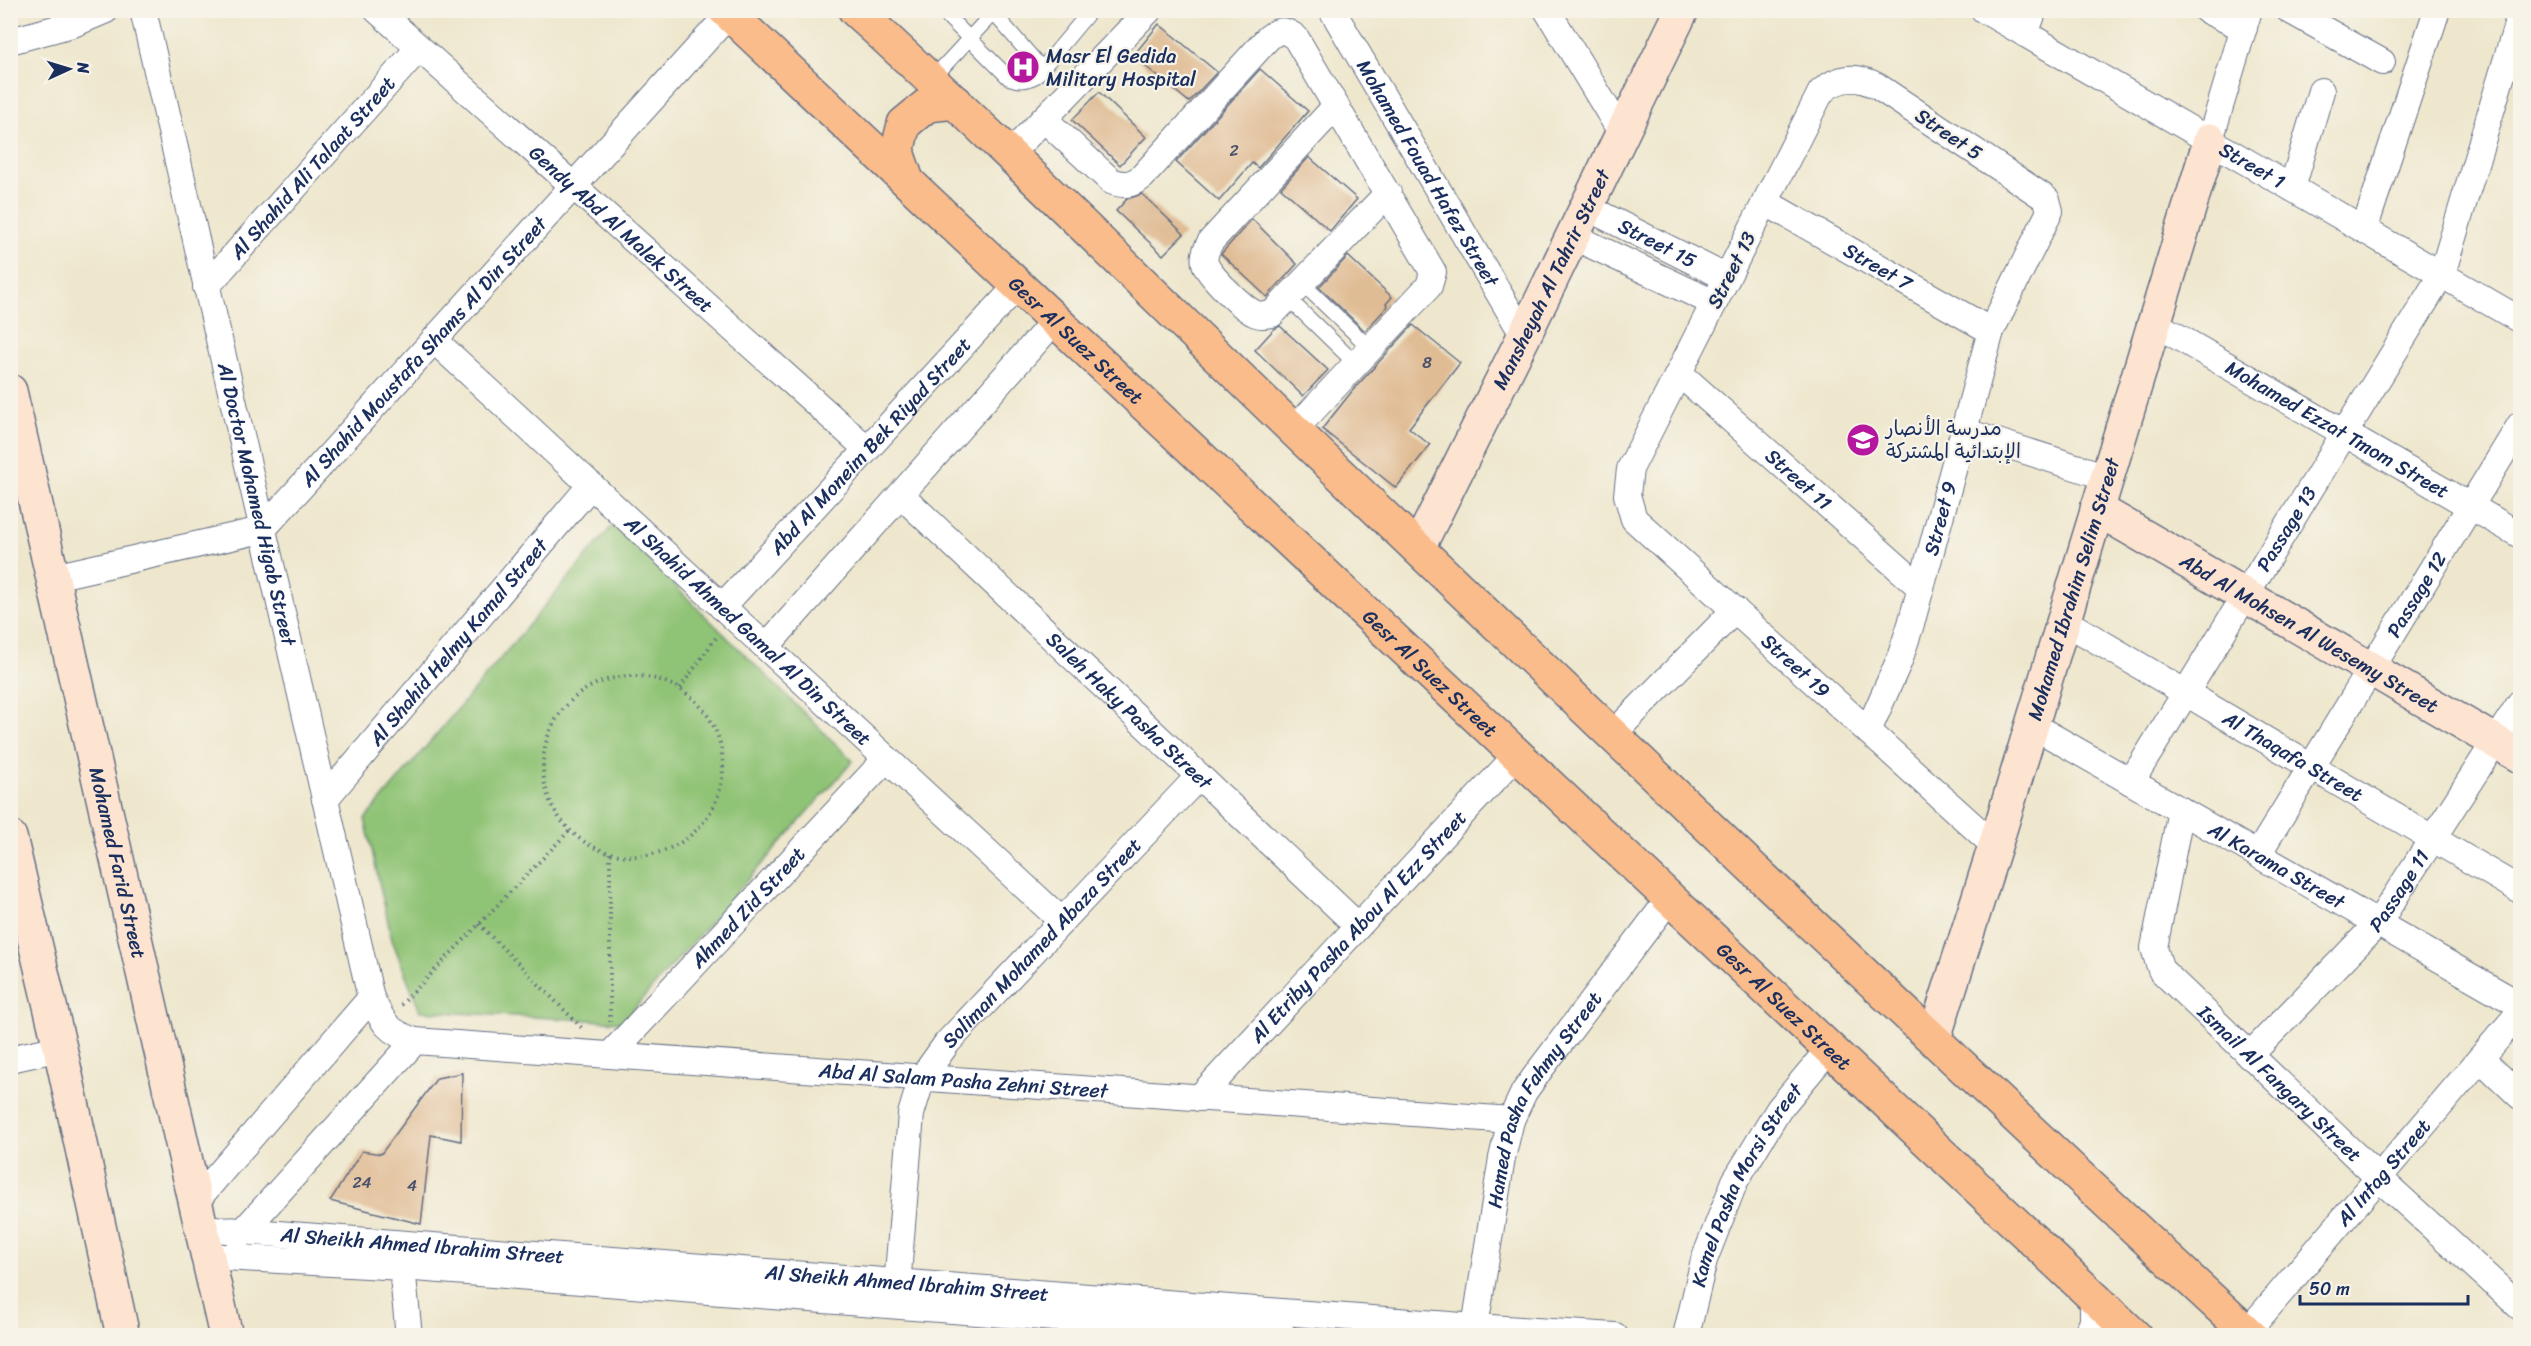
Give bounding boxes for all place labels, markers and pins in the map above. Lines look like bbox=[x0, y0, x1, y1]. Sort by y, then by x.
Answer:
place label: Masr El Gedida Military Hospital bbox=[1046, 39, 1197, 97]
hospital icon: Masr El Gedida Military Hospital bbox=[1005, 49, 1041, 85]
place label: مدرسة الأنصار الإبتدائية المشتركة bbox=[1884, 411, 2021, 469]
school or university icon: مدرسة الأنصار الإبتدائية المشتركة bbox=[1845, 422, 1881, 458]

